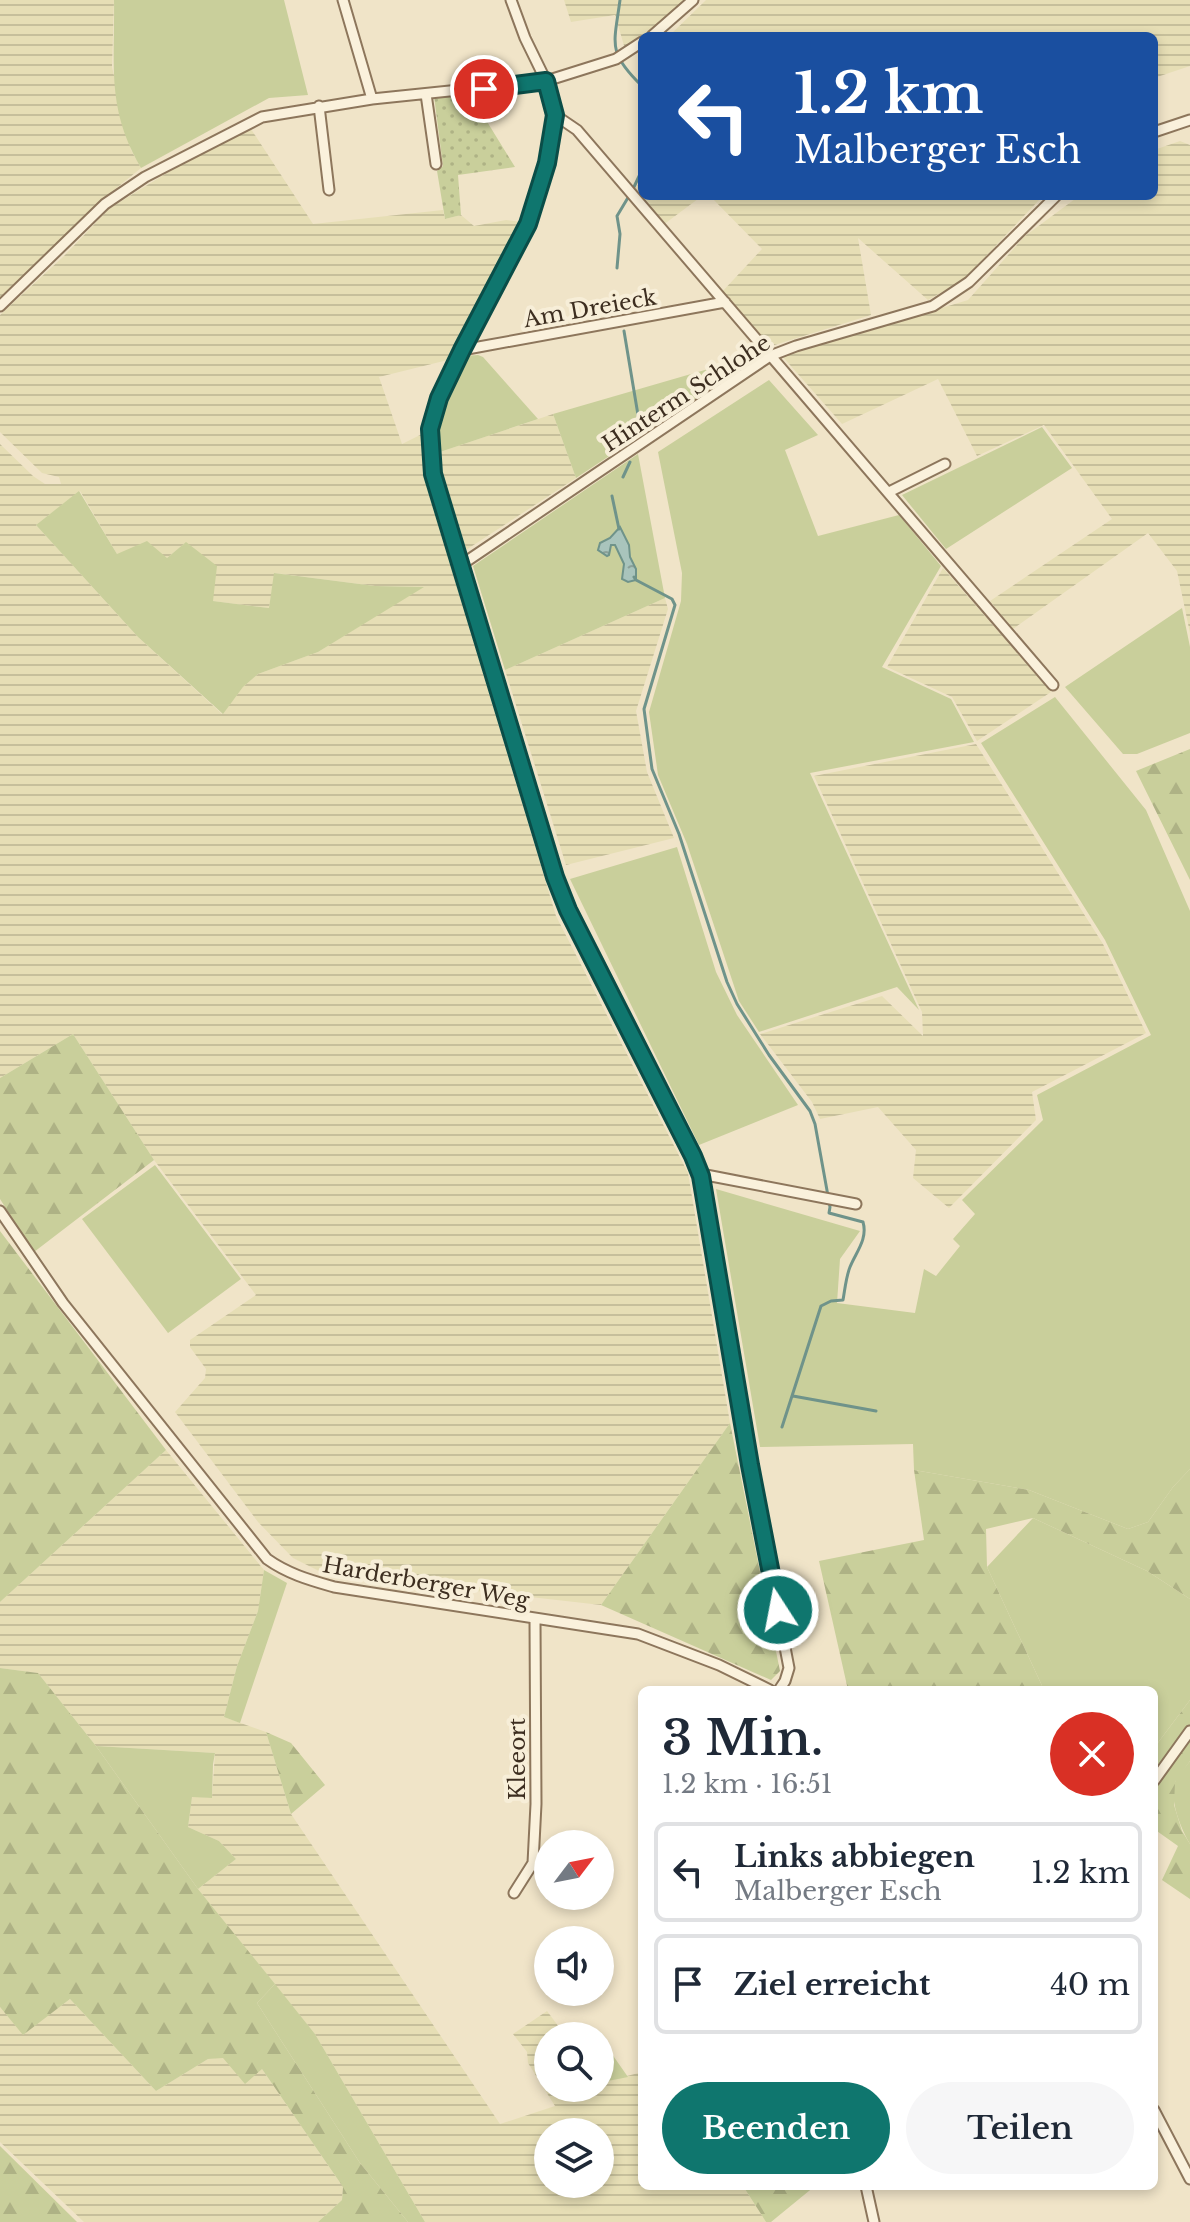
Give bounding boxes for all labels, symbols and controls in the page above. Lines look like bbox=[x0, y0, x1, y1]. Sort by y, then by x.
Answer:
pin bbox=[450, 55, 518, 123]
text: 1.2 km bbox=[794, 59, 983, 128]
icon: left bbox=[662, 64, 766, 168]
icon: arrive bbox=[462, 67, 506, 111]
text: Malberger Esch bbox=[794, 128, 1081, 173]
street label: Am Dreieck bbox=[520, 283, 659, 334]
street label: Hinterm Schlohe bbox=[597, 329, 775, 458]
street label: Harderberger Weg bbox=[321, 1551, 532, 1614]
position arrow bbox=[736, 1568, 820, 1652]
text: 3 Min. bbox=[662, 1708, 823, 1768]
button: close bbox=[1050, 1712, 1134, 1796]
street label: Kleeort bbox=[504, 1717, 531, 1800]
text: 1.2 km · 16:51 bbox=[662, 1768, 832, 1800]
north arrow bbox=[534, 1830, 614, 1910]
map controls bbox=[534, 1830, 614, 2198]
text: Links abbiegen bbox=[734, 1838, 975, 1875]
icon: left bbox=[666, 1850, 710, 1894]
text: 1.2 km bbox=[1031, 1854, 1130, 1891]
text: Malberger Esch bbox=[734, 1875, 942, 1907]
button: sound bbox=[534, 1926, 614, 2006]
icon: arrive bbox=[666, 1962, 710, 2006]
text: Ziel erreicht bbox=[734, 1966, 930, 2003]
text: 40 m bbox=[1050, 1966, 1130, 2003]
button: search bbox=[534, 2022, 614, 2102]
button: Beenden bbox=[662, 2082, 890, 2174]
button: Teilen bbox=[906, 2082, 1134, 2174]
button: layers bbox=[534, 2118, 614, 2198]

